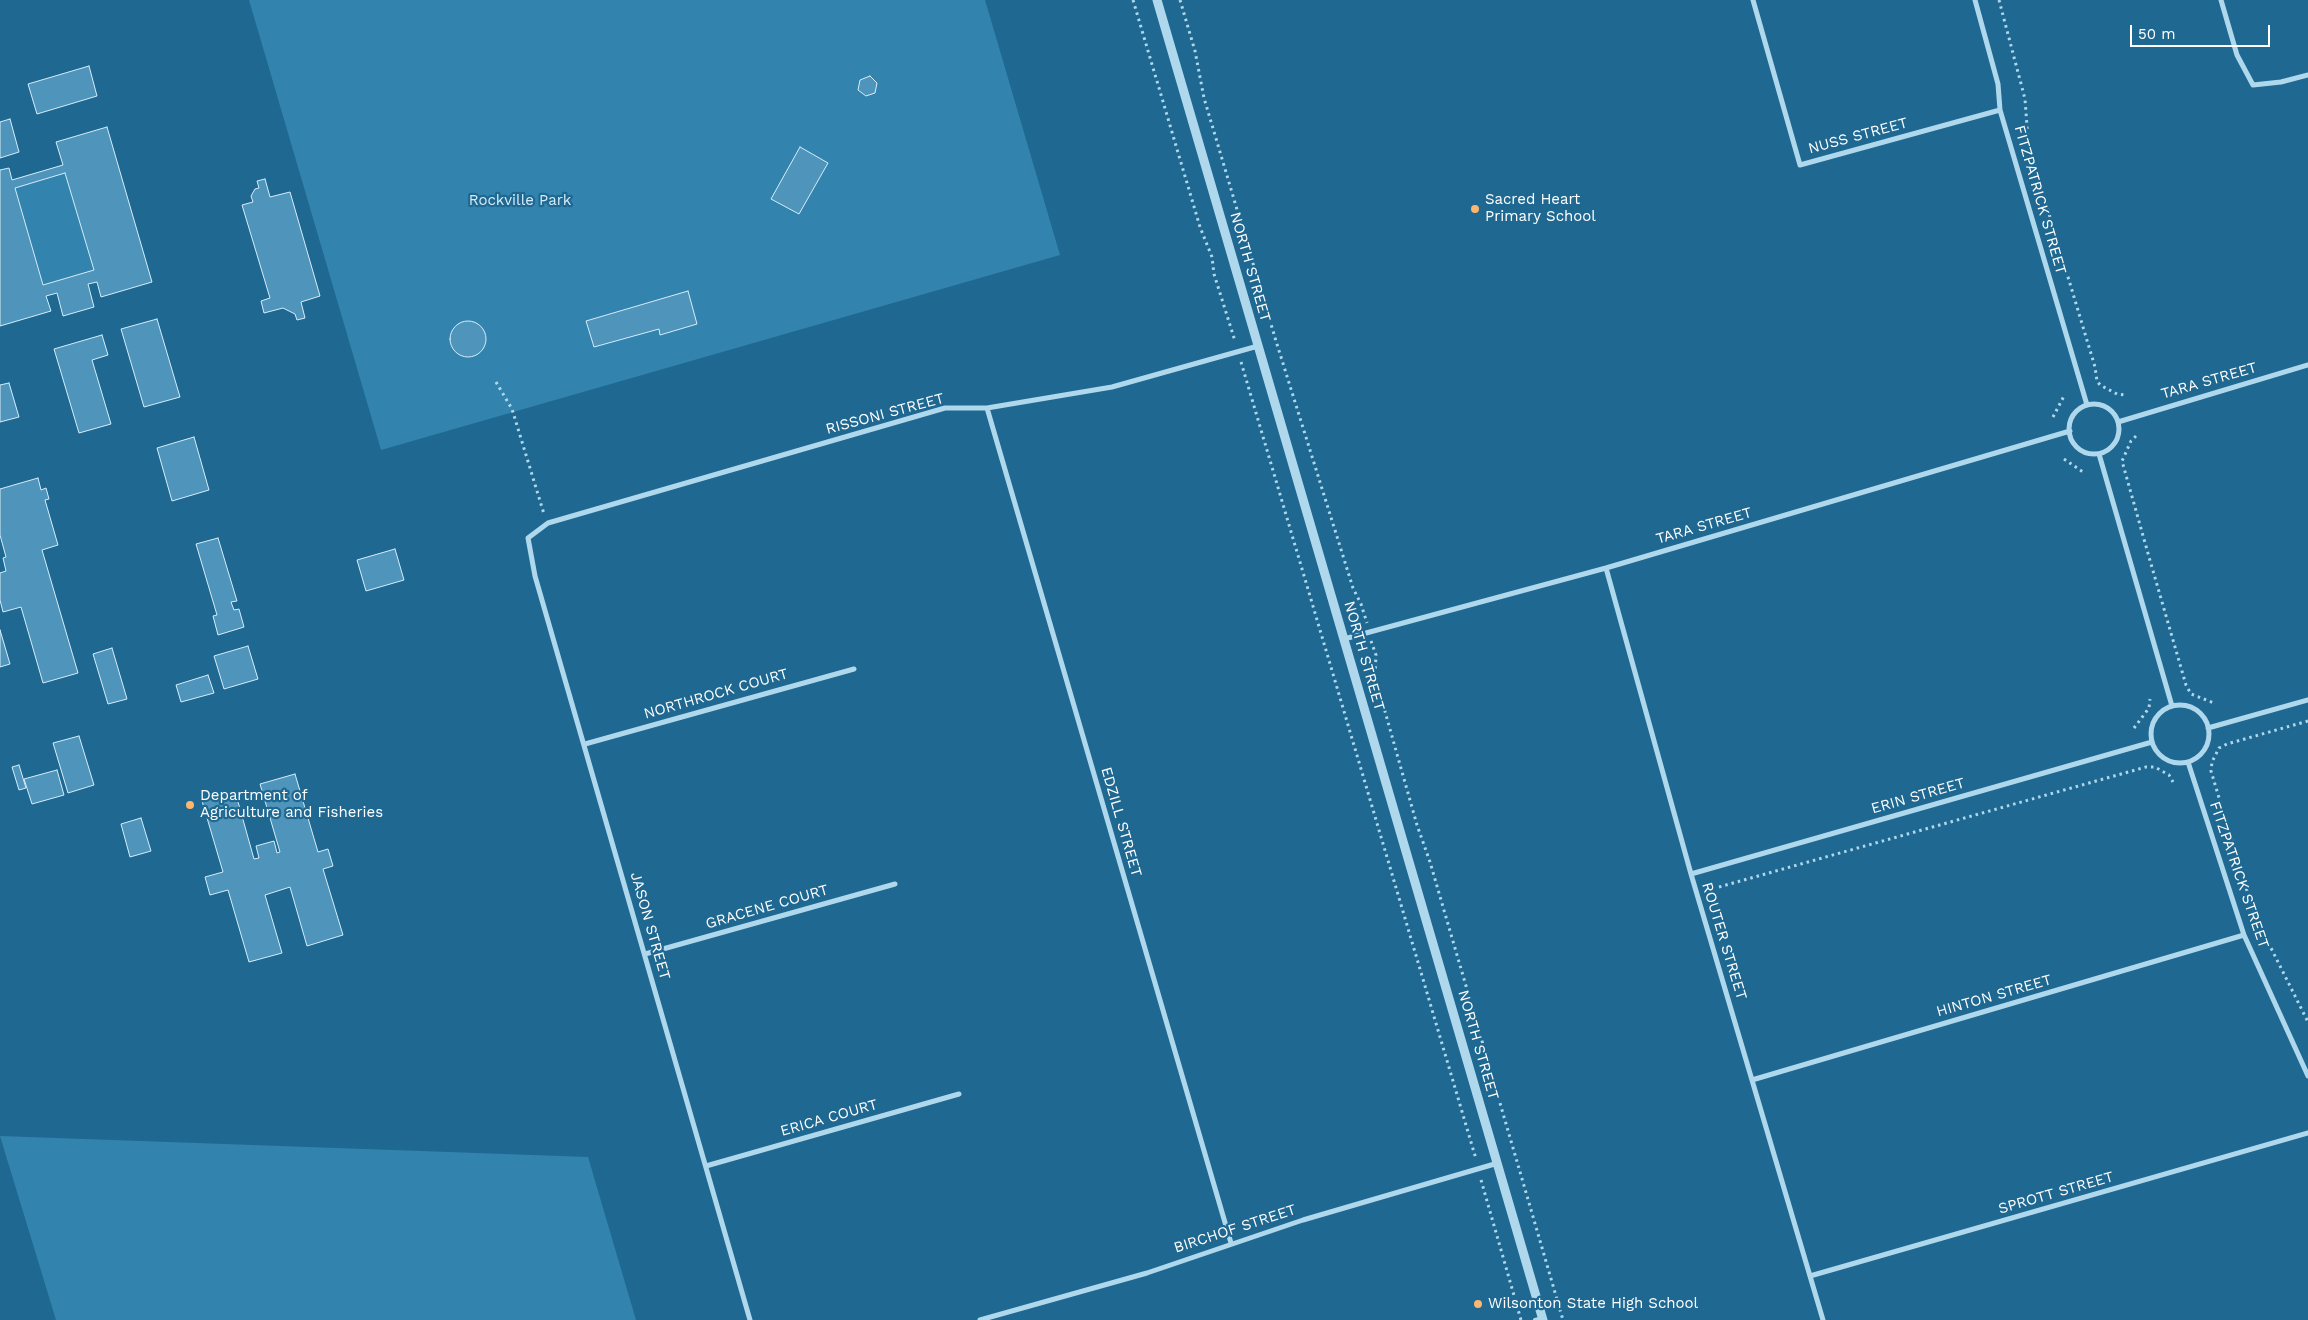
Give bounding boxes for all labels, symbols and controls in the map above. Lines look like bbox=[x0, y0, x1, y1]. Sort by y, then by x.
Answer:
scale bar bbox=[2133, 15, 2273, 47]
text: 50 m bbox=[2138, 25, 2175, 43]
street label: NUSS STREET bbox=[1806, 114, 1910, 158]
street label: FITZPATRICK STREET bbox=[2010, 123, 2070, 277]
place label: Sacred Heart Primary School bbox=[1485, 191, 1596, 226]
park label: Rockville Park bbox=[469, 192, 571, 210]
marker: Sacred Heart Primary School bbox=[1469, 203, 1481, 215]
street label: NORTH STREET bbox=[1226, 210, 1274, 324]
street label: TARA STREET bbox=[2159, 359, 2259, 403]
street label: RISSONI STREET bbox=[824, 390, 946, 438]
street label: TARA STREET bbox=[1654, 504, 1754, 548]
street label: NORTH STREET bbox=[1340, 599, 1388, 713]
street label: NORTHROCK COURT bbox=[642, 665, 790, 723]
street label: EDZILL STREET bbox=[1097, 765, 1145, 879]
street label: ERIN STREET bbox=[1869, 774, 1967, 818]
place label: Department of Agriculture and Fisheries bbox=[200, 787, 383, 822]
marker: Department of Agriculture and Fisheries bbox=[184, 799, 196, 811]
street label: FITZPATRICK STREET bbox=[2205, 799, 2273, 951]
street label: JASON STREET bbox=[626, 870, 674, 982]
street label: ROUTER STREET bbox=[1698, 880, 1750, 1002]
street label: GRACENE COURT bbox=[704, 881, 830, 933]
street label: HINTON STREET bbox=[1934, 971, 2054, 1021]
street label: NORTH STREET bbox=[1454, 988, 1502, 1102]
street label: ERICA COURT bbox=[778, 1096, 880, 1140]
street label: SPROTT STREET bbox=[1996, 1168, 2116, 1218]
street label: BIRCHOF STREET bbox=[1172, 1201, 1298, 1257]
place label: Wilsonton State High School bbox=[1488, 1295, 1698, 1313]
marker: Wilsonton State High School bbox=[1472, 1298, 1484, 1310]

